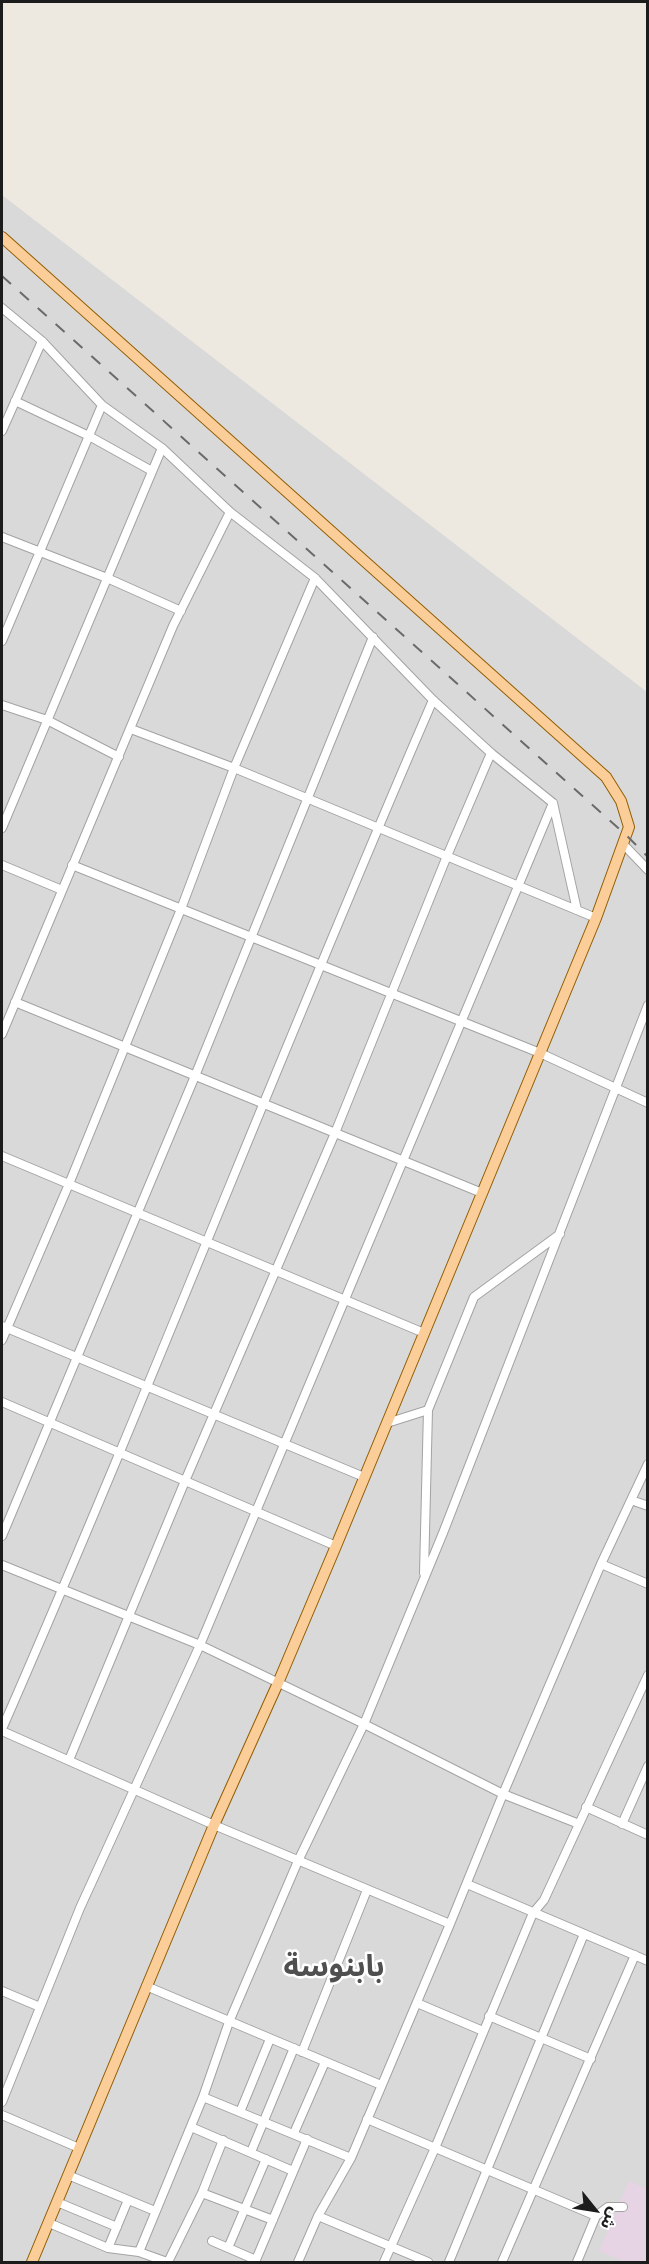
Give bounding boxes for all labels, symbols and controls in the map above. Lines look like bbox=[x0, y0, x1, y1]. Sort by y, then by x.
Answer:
district label: بابنوسة bbox=[284, 1949, 384, 1985]
north arrow bbox=[565, 2180, 625, 2240]
text: ش bbox=[596, 2205, 625, 2233]

